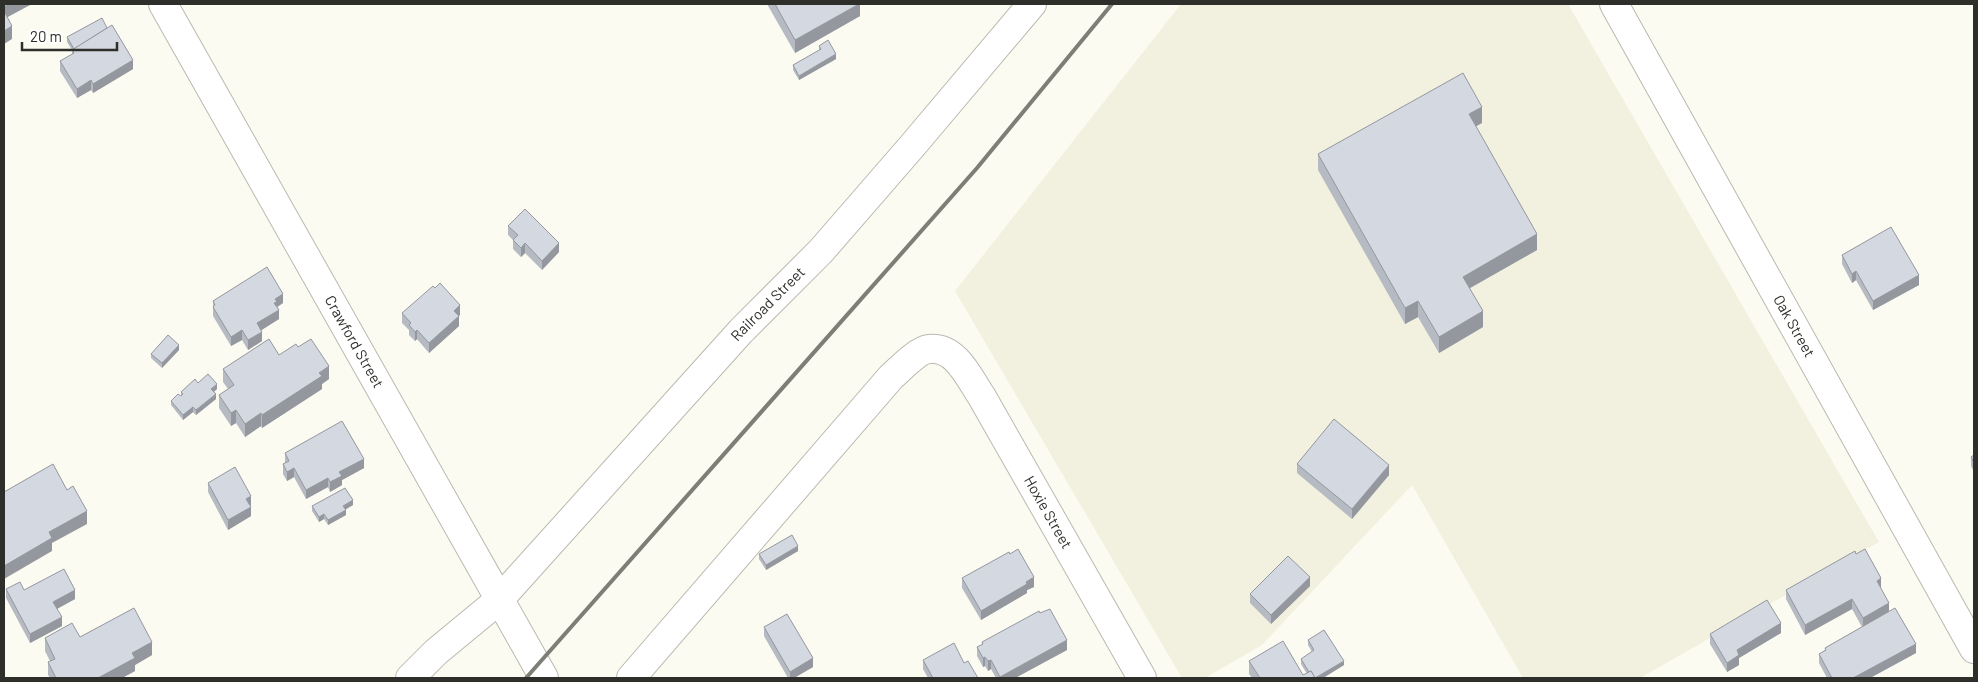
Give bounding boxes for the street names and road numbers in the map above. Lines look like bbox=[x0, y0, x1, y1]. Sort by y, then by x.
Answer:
street label: Railroad Street bbox=[726, 262, 808, 344]
street label: Oak Street bbox=[1770, 291, 1819, 360]
street label: Crawford Street bbox=[322, 292, 388, 391]
street label: Hoxie Street bbox=[1021, 472, 1076, 552]

